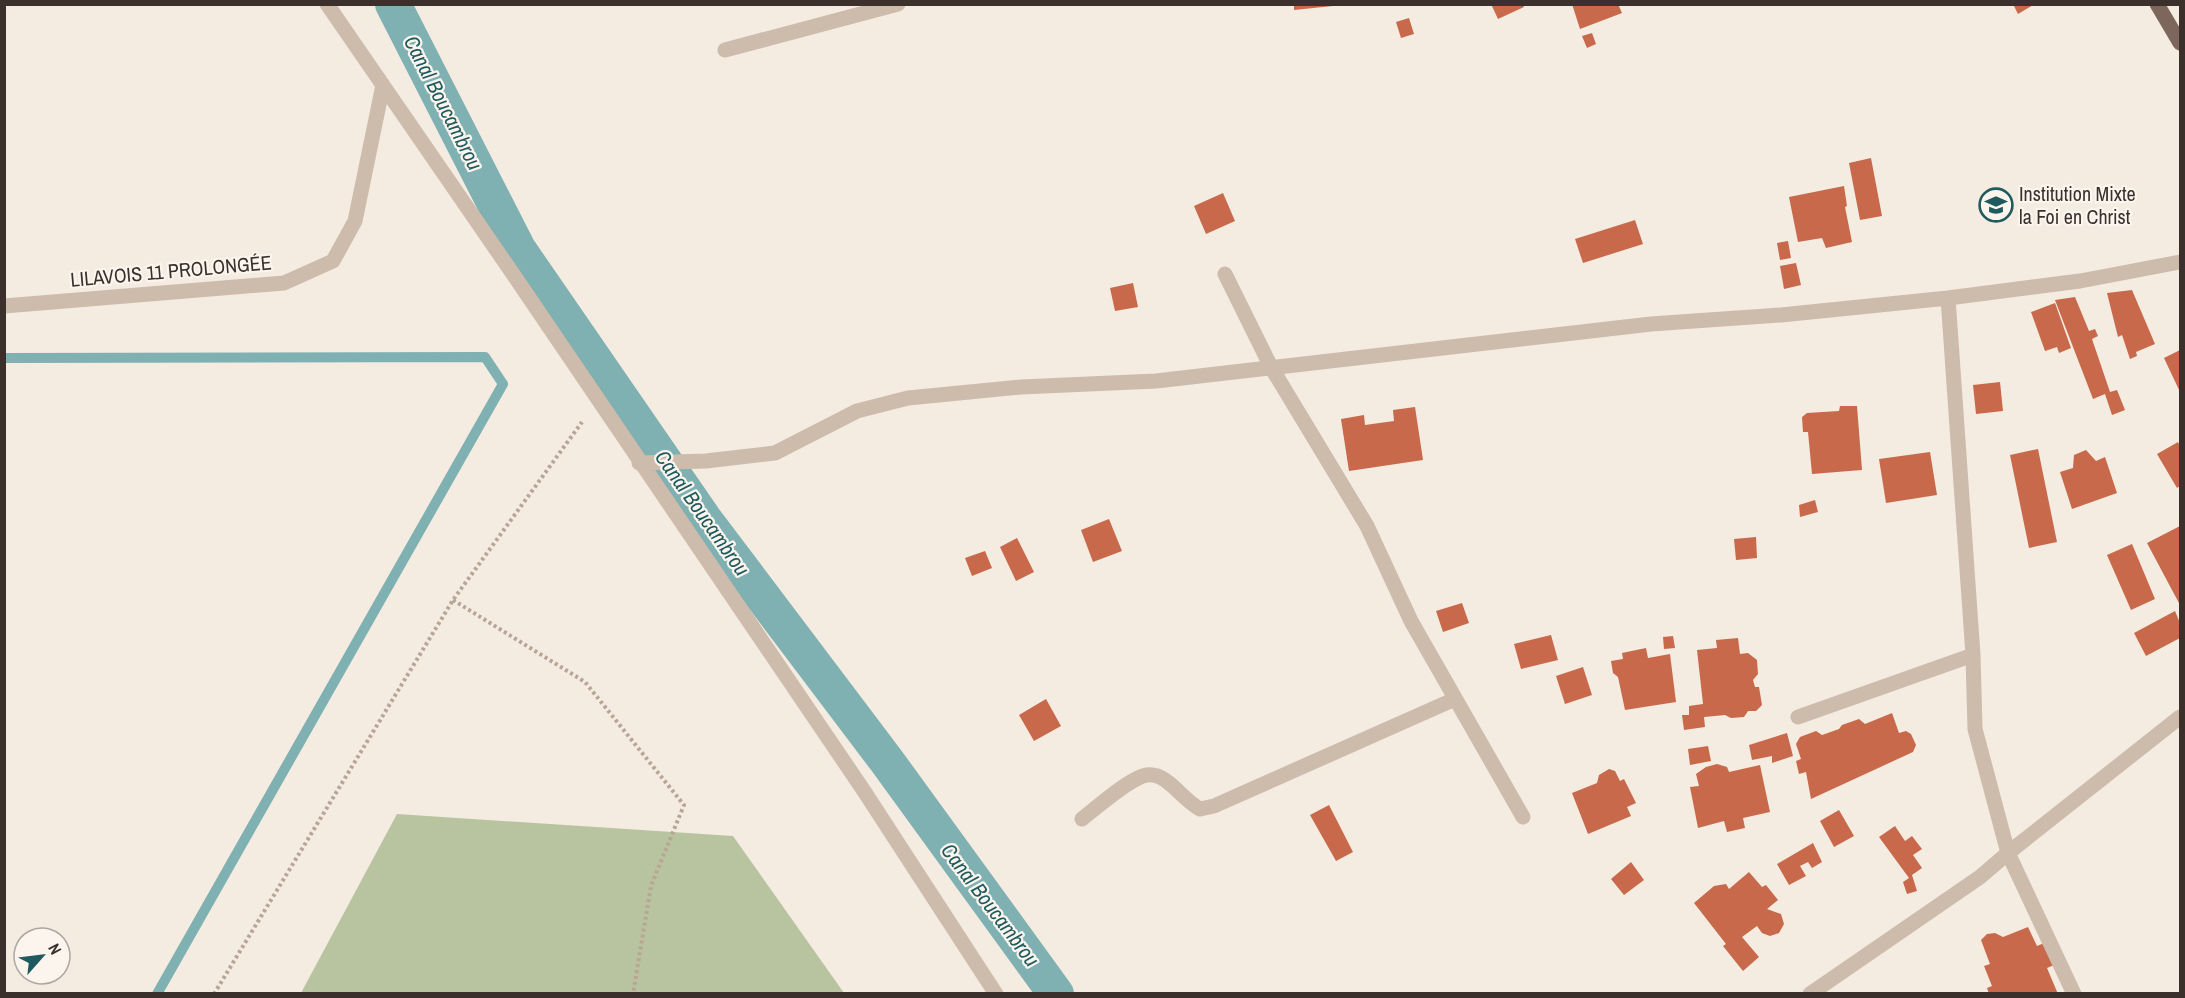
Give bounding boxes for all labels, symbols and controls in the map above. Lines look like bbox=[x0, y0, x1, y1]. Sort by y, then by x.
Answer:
water label: Canal Boucambrou bbox=[397, 31, 490, 175]
place label: Institution Mixte la Foi en Christ bbox=[2019, 180, 2136, 230]
school or university icon: Institution Mixte la Foi en Christ bbox=[1978, 187, 2014, 223]
street label: LILAVOIS 11 PROLONGÉE bbox=[69, 248, 273, 293]
water label: Canal Boucambrou bbox=[648, 444, 757, 582]
water label: Canal Boucambrou bbox=[934, 837, 1047, 973]
north arrow bbox=[12, 926, 72, 986]
text: N bbox=[43, 940, 67, 958]

